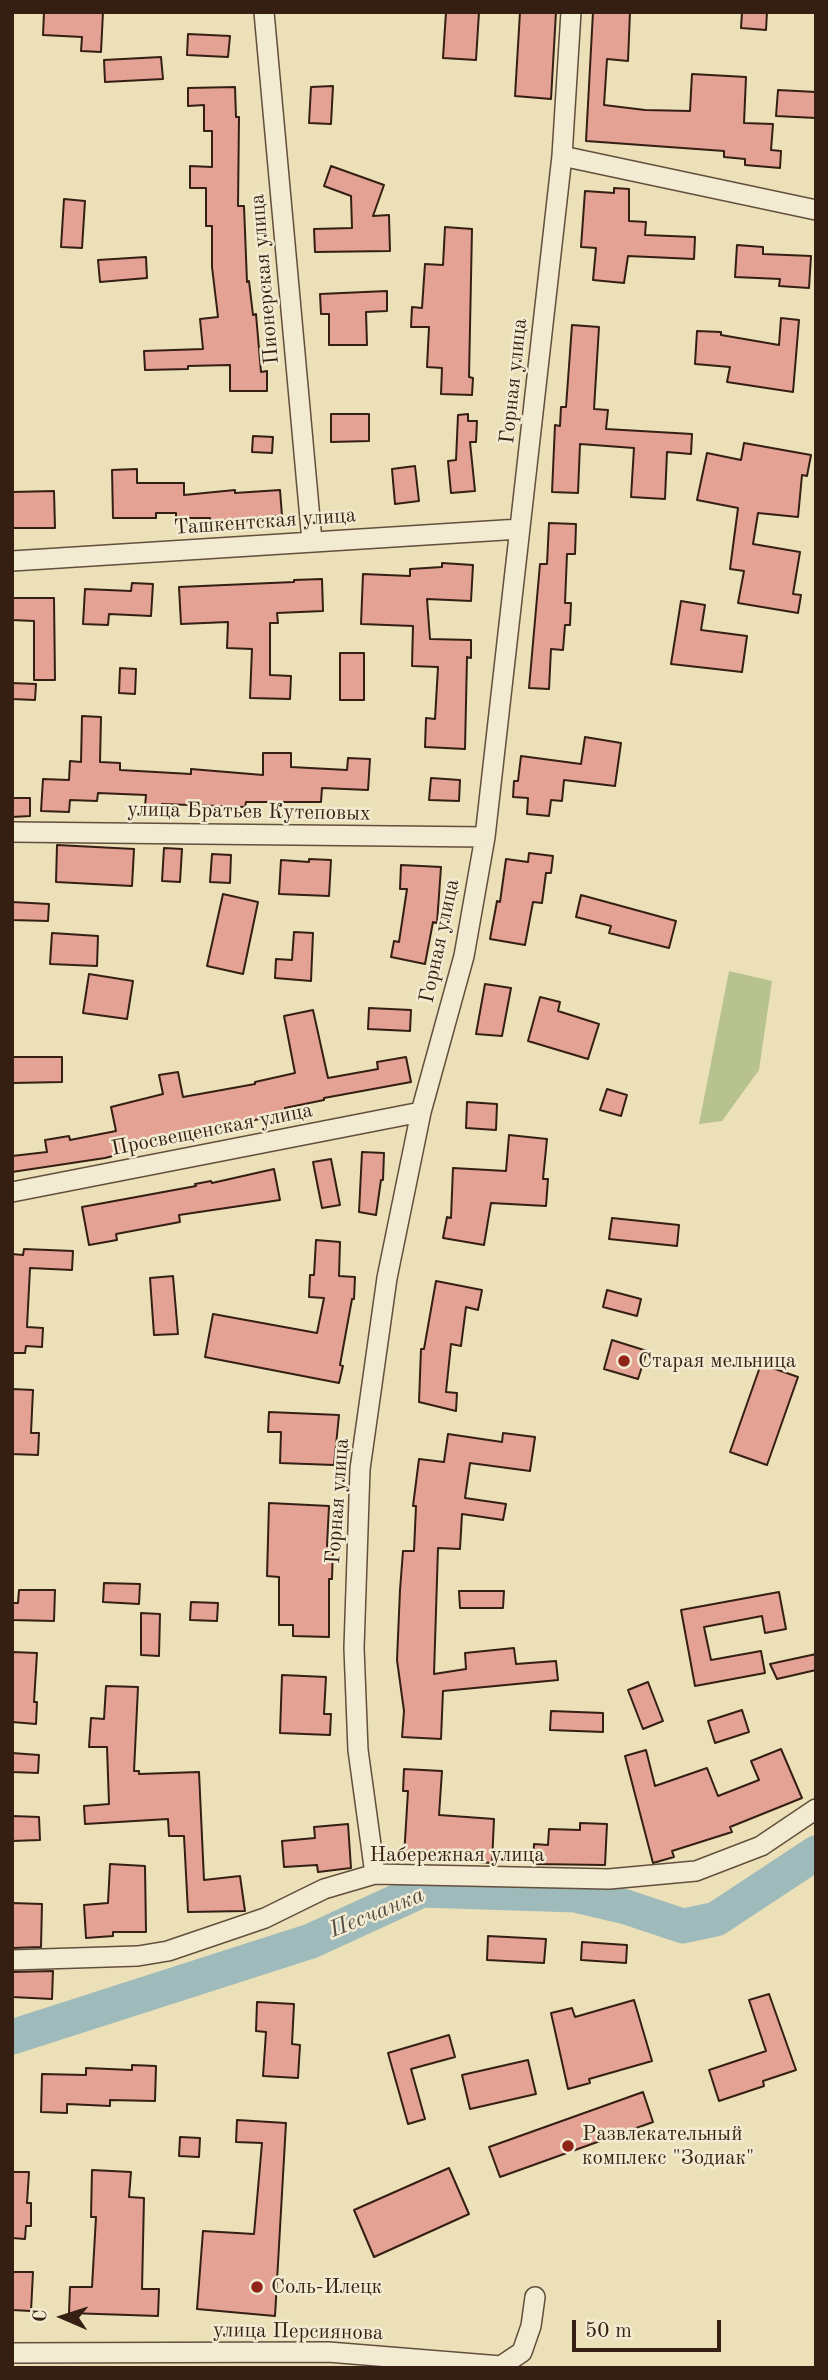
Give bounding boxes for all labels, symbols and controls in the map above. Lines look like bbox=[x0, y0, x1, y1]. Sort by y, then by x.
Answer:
street label: Пионерская улица bbox=[245, 193, 285, 365]
street label: Горная улица bbox=[495, 317, 533, 445]
street label: Ташкентская улица bbox=[173, 503, 357, 541]
street label: улица Братьев Кутеповых bbox=[127, 797, 371, 827]
street label: Горная улица bbox=[415, 877, 465, 1005]
street label: Просвещенская улица bbox=[109, 1098, 315, 1162]
place label: Старая мельница bbox=[638, 1348, 796, 1374]
marker: Старая мельница bbox=[616, 1353, 632, 1369]
street label: Горная улица bbox=[321, 1437, 355, 1565]
street label: Набережная улица bbox=[369, 1842, 545, 1868]
water label: Песчанка bbox=[325, 1881, 429, 1945]
place label: Развлекательный комплекс "Зодиак" bbox=[582, 2121, 754, 2171]
marker: Развлекательный комплекс "Зодиак" bbox=[560, 2138, 576, 2154]
place label: Соль-Илецк bbox=[271, 2274, 382, 2300]
marker: Соль-Илецк bbox=[249, 2279, 265, 2295]
north arrow bbox=[28, 2282, 98, 2352]
scale bar bbox=[576, 2306, 725, 2350]
text: С bbox=[32, 2309, 51, 2323]
street label: улица Персиянова bbox=[213, 2318, 383, 2346]
text: 50 m bbox=[585, 2321, 632, 2342]

